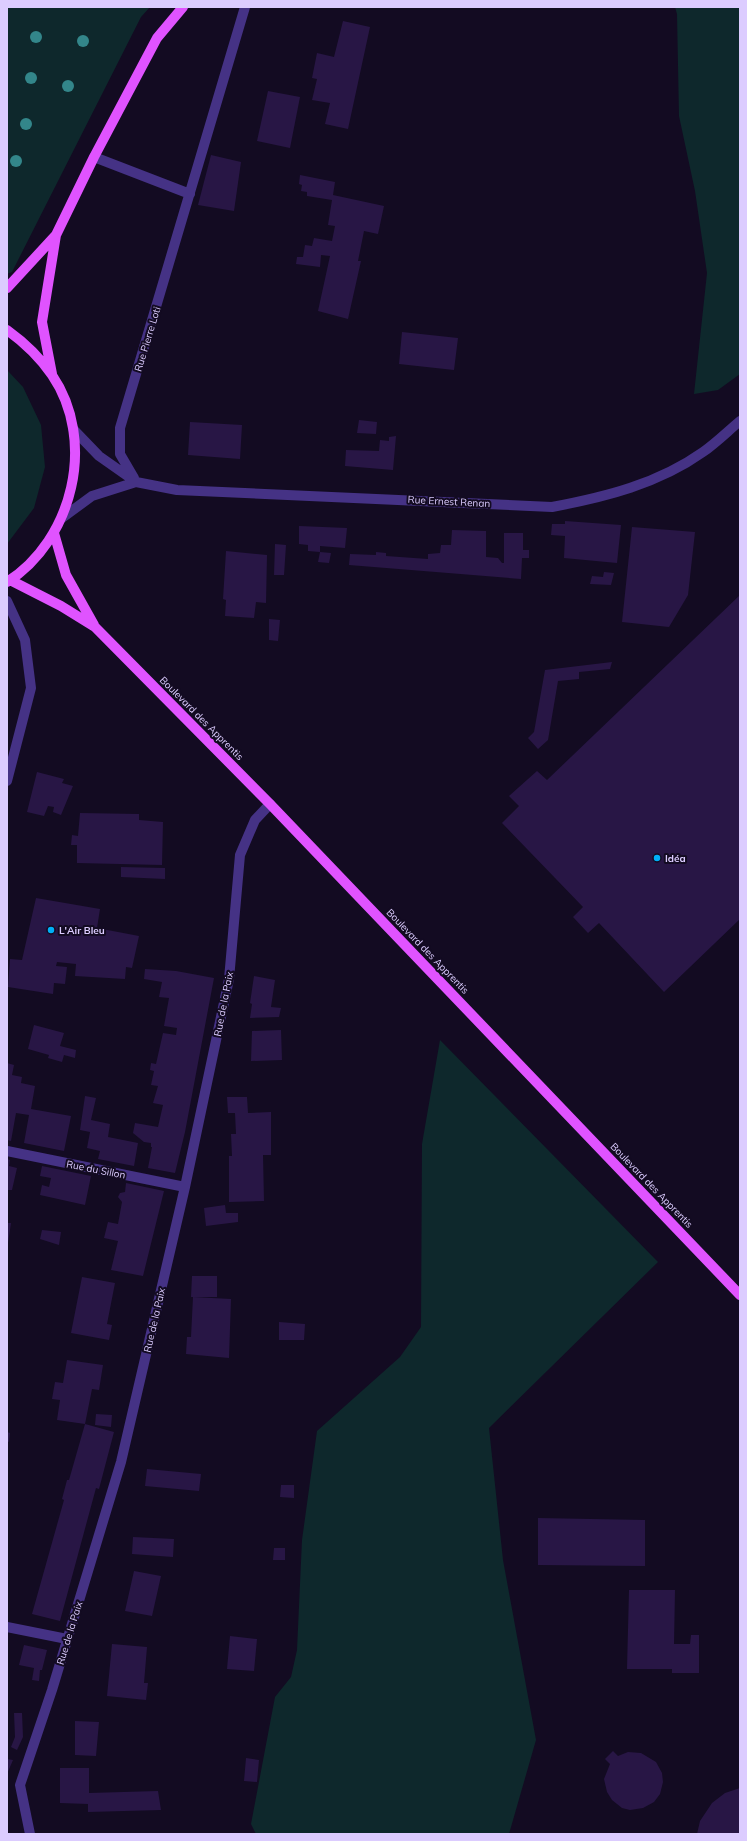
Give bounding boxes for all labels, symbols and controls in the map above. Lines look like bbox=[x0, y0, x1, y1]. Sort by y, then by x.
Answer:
street label: Rue Pierre Loti bbox=[131, 305, 164, 373]
street label: Rue Ernest Renan bbox=[407, 493, 491, 510]
street label: Boulevard des Apprentis bbox=[157, 674, 246, 763]
place label: Idéa bbox=[665, 852, 686, 865]
marker: Idéa bbox=[652, 853, 662, 863]
street label: Boulevard des Apprentis bbox=[384, 906, 472, 997]
place label: L'Air Bleu bbox=[59, 924, 105, 937]
marker: L'Air Bleu bbox=[46, 925, 56, 935]
street label: Rue de la Paix bbox=[211, 970, 236, 1038]
street label: Boulevard des Apprentis bbox=[608, 1140, 696, 1231]
street label: Rue du Sillon bbox=[65, 1157, 127, 1182]
street label: Rue de la Paix bbox=[141, 1286, 168, 1354]
street label: Rue de la Paix bbox=[54, 1599, 85, 1667]

